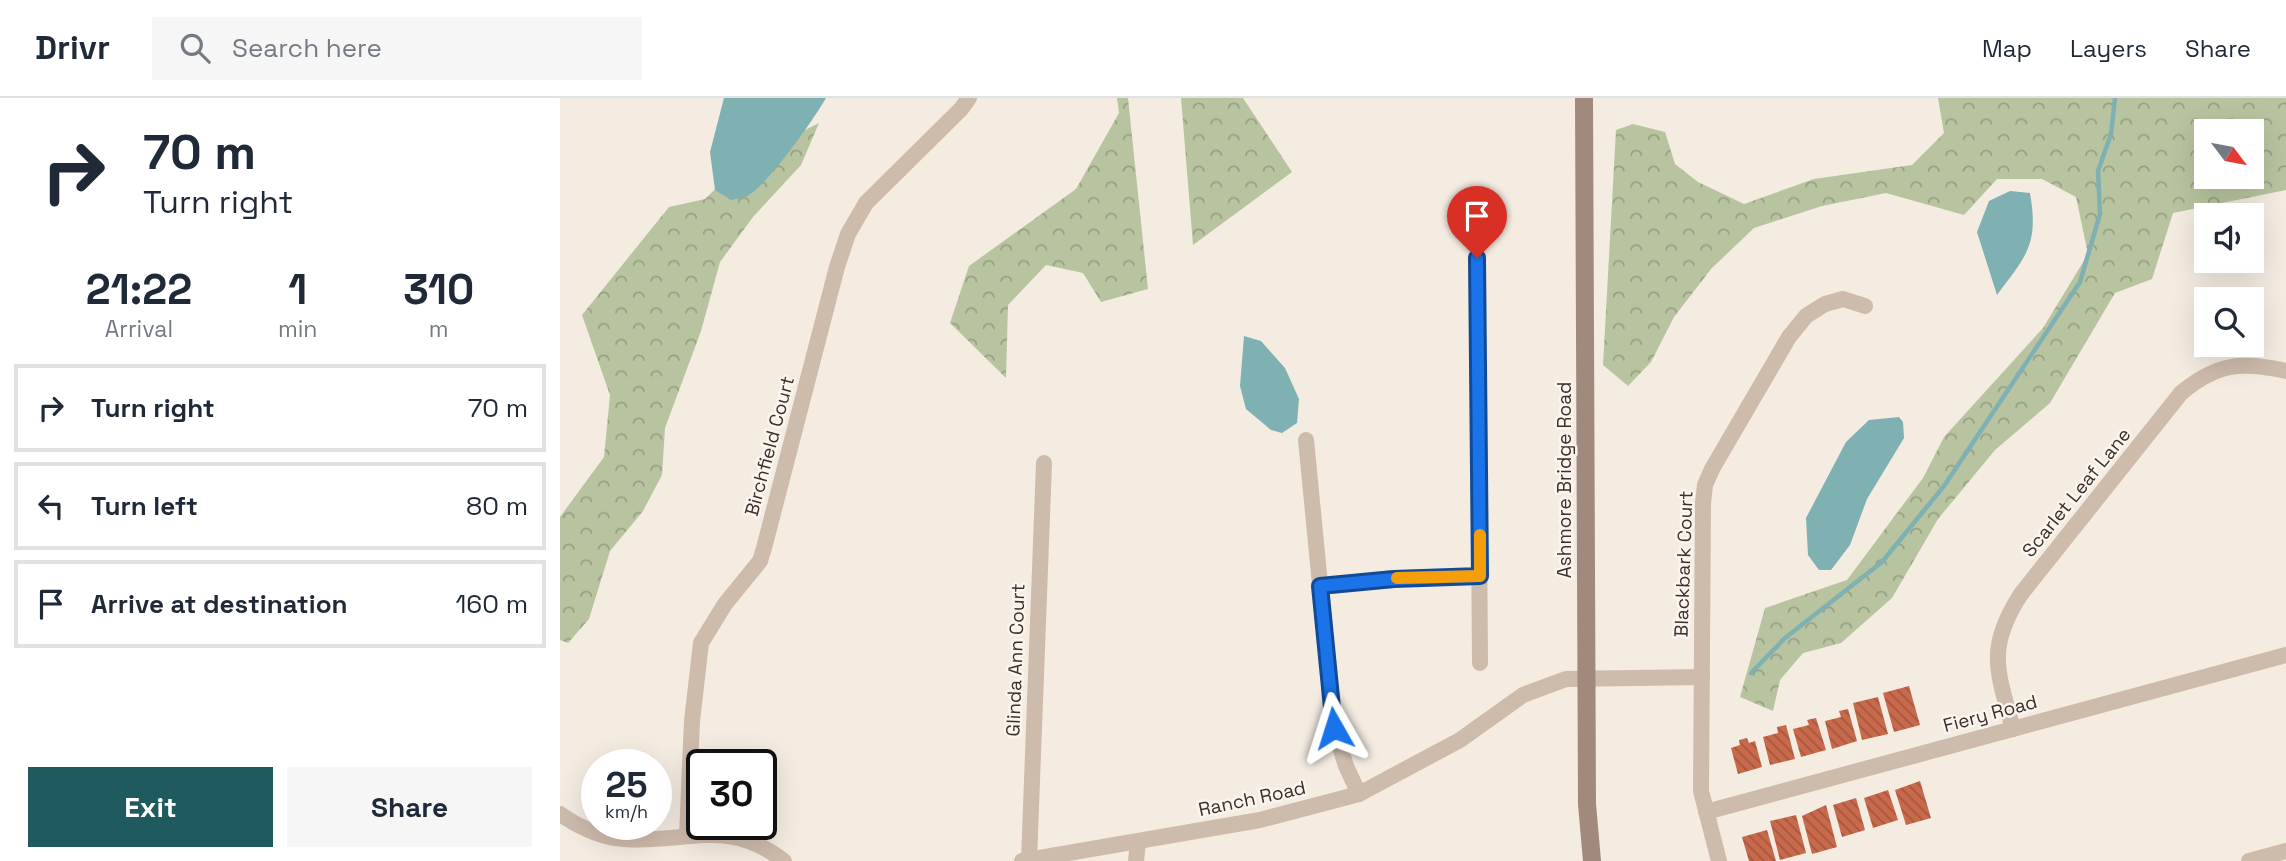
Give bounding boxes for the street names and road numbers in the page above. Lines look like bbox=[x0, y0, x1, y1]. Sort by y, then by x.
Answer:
street label: Birchfield Court bbox=[739, 373, 800, 519]
street label: Ashmore Bridge Road bbox=[1552, 382, 1577, 578]
street label: Scarlet Leaf Lane bbox=[2016, 422, 2136, 562]
street label: Blackbark Court bbox=[1668, 490, 1699, 638]
street label: Glinda Ann Court bbox=[1000, 583, 1031, 737]
street label: Fiery Road bbox=[1940, 689, 2040, 738]
street label: Ranch Road bbox=[1196, 775, 1308, 822]

